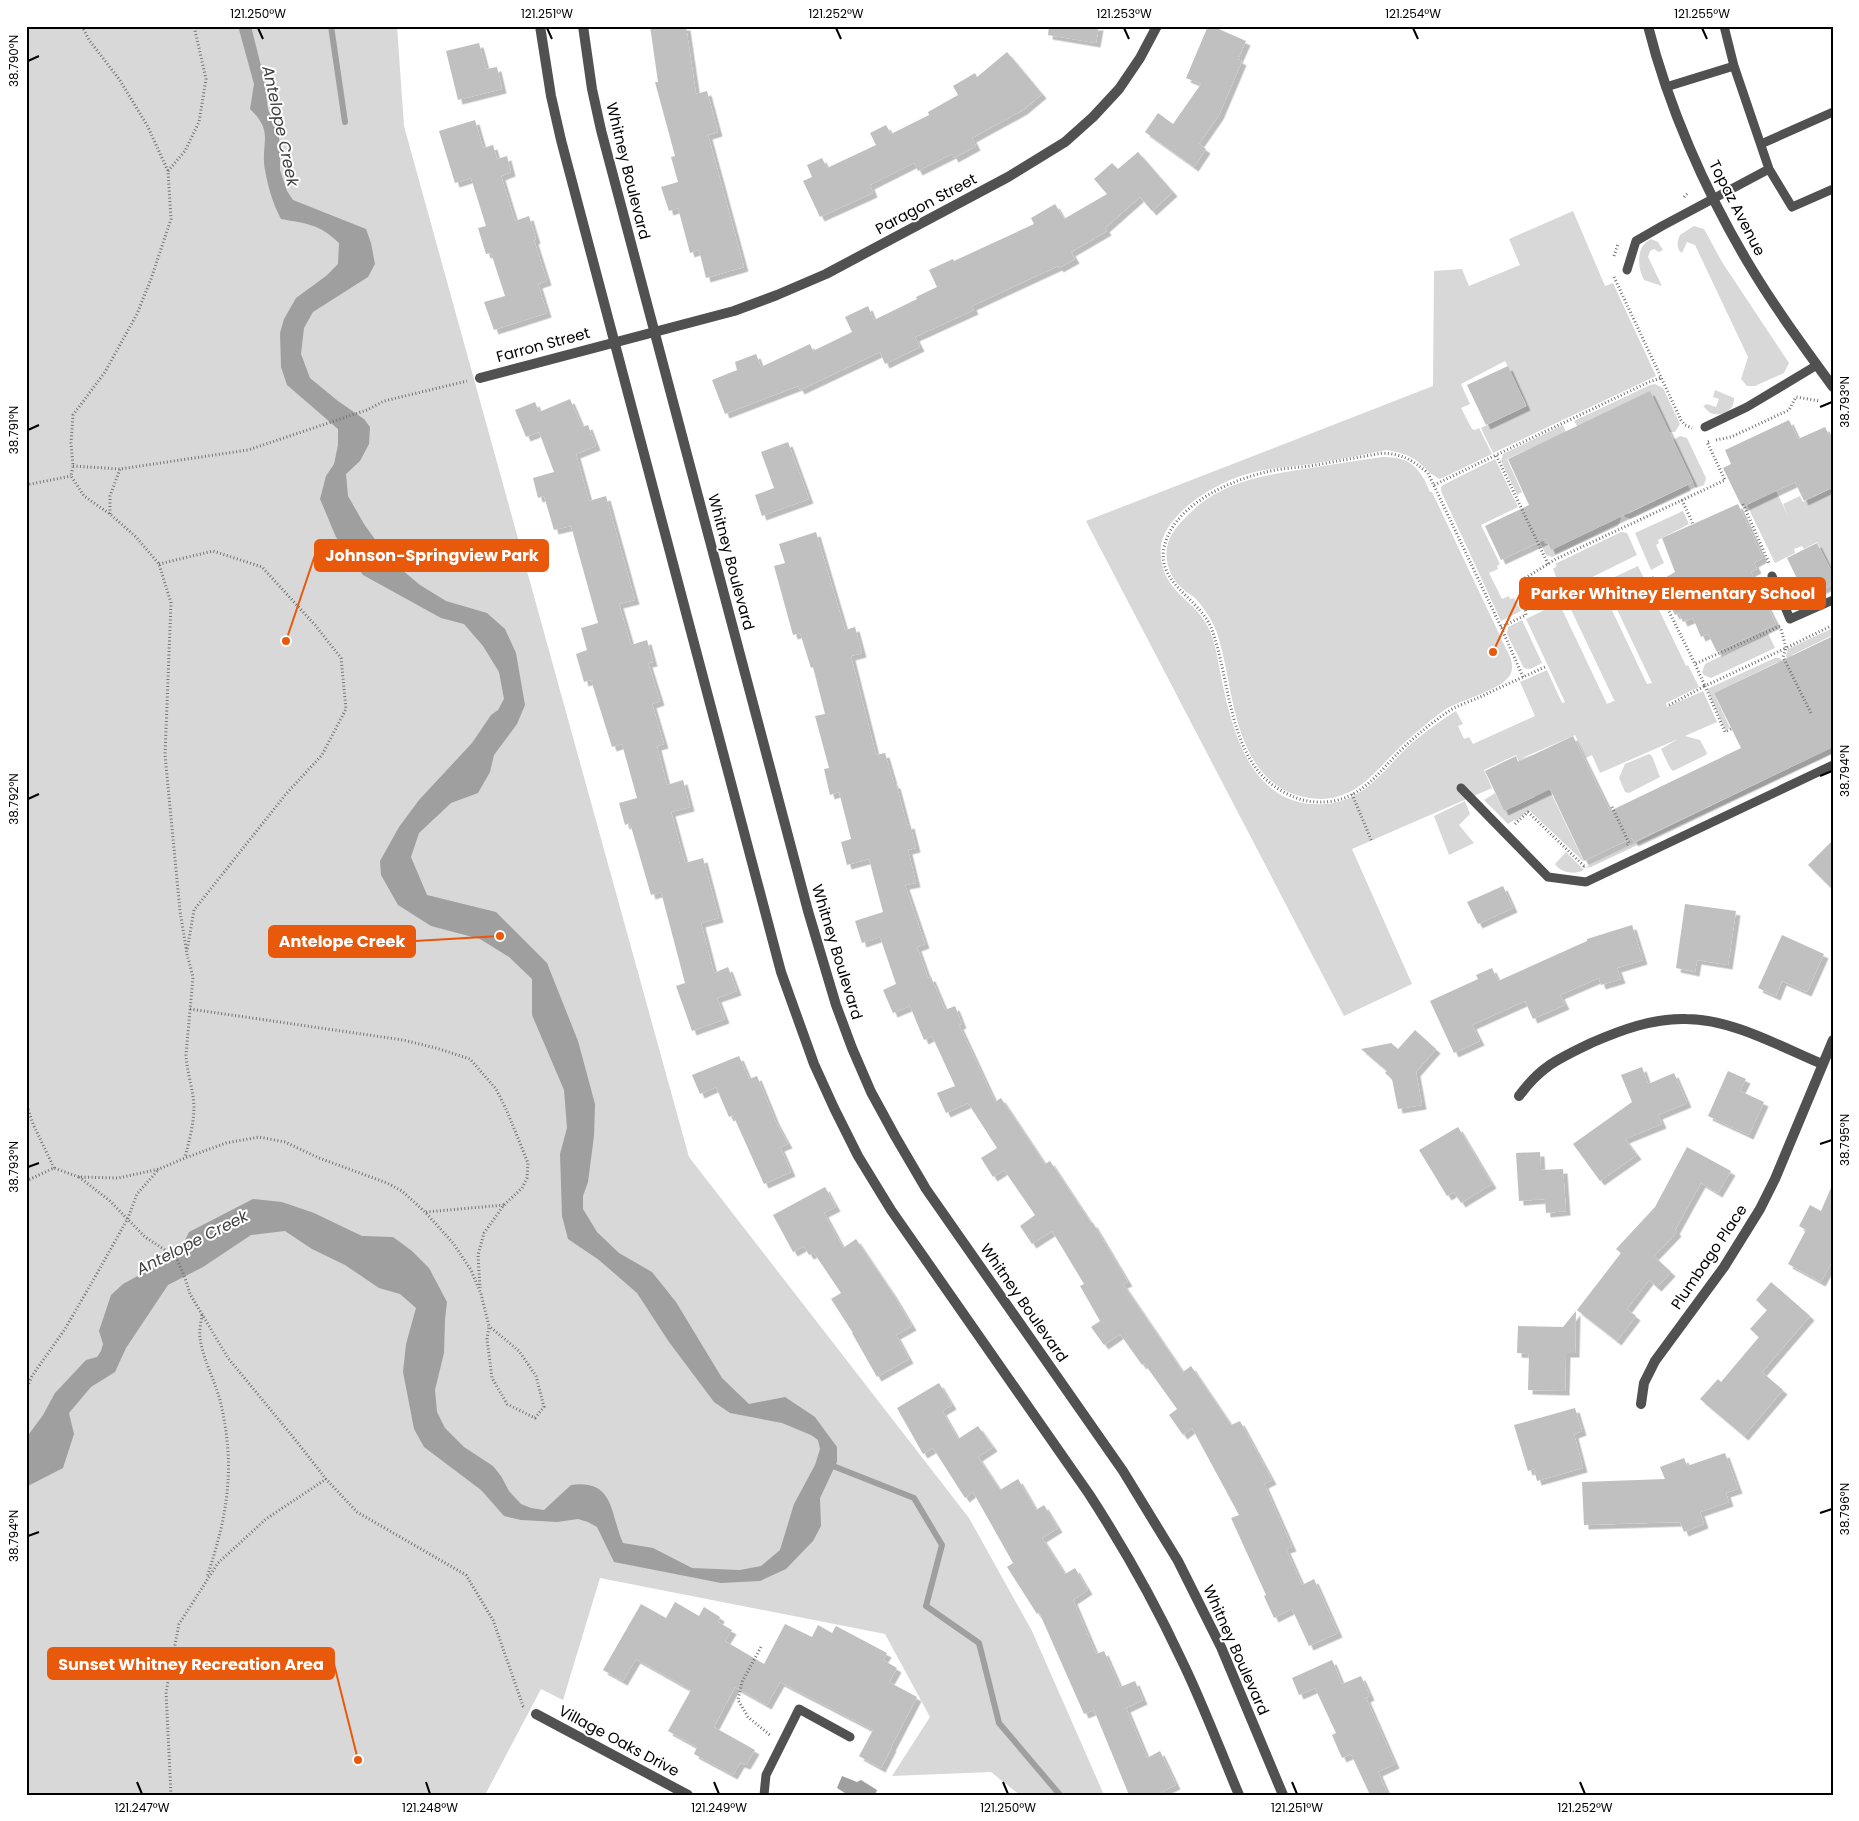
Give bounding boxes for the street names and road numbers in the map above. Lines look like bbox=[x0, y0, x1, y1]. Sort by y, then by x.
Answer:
street label: Whitney Boulevard bbox=[601, 100, 656, 242]
street label: Topaz Avenue bbox=[1704, 156, 1771, 259]
street label: Paragon Street bbox=[871, 168, 980, 239]
street label: Farron Street bbox=[494, 322, 592, 367]
street label: Whitney Boulevard bbox=[703, 491, 760, 632]
street label: Whitney Boulevard bbox=[807, 882, 868, 1022]
street label: Plumbago Place bbox=[1666, 1200, 1752, 1313]
street label: Whitney Boulevard bbox=[976, 1239, 1073, 1366]
street label: Whitney Boulevard bbox=[1198, 1581, 1275, 1718]
street label: Village Oaks Drive bbox=[555, 1700, 683, 1781]

